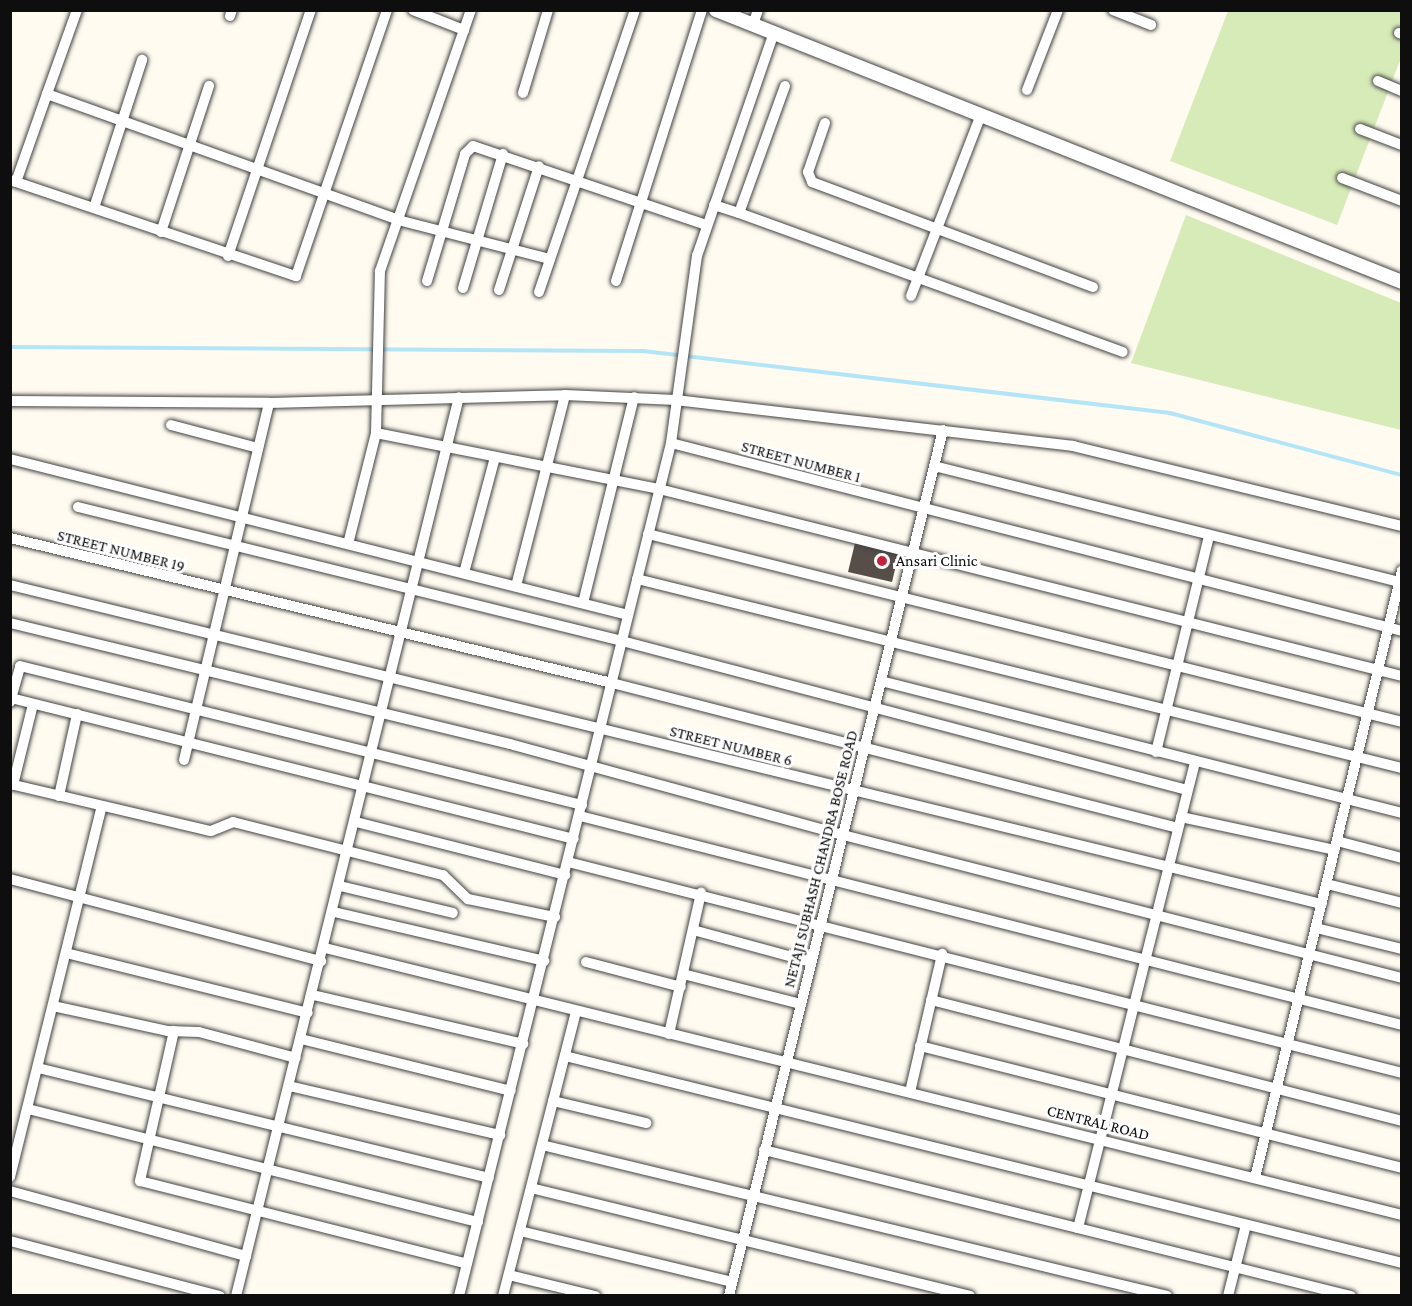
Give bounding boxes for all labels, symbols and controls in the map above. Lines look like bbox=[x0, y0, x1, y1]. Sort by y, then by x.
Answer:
street label: STREET NUMBER 1 bbox=[739, 437, 863, 487]
street label: STREET NUMBER 19 bbox=[55, 526, 187, 576]
place label: Ansari Clinic bbox=[896, 551, 978, 571]
marker: Ansari Clinic bbox=[873, 552, 891, 570]
street label: STREET NUMBER 6 bbox=[668, 721, 794, 771]
street label: NETAJI SUBHASH CHANDRA BOSE ROAD bbox=[780, 728, 862, 990]
street label: CENTRAL ROAD bbox=[1045, 1101, 1151, 1145]

